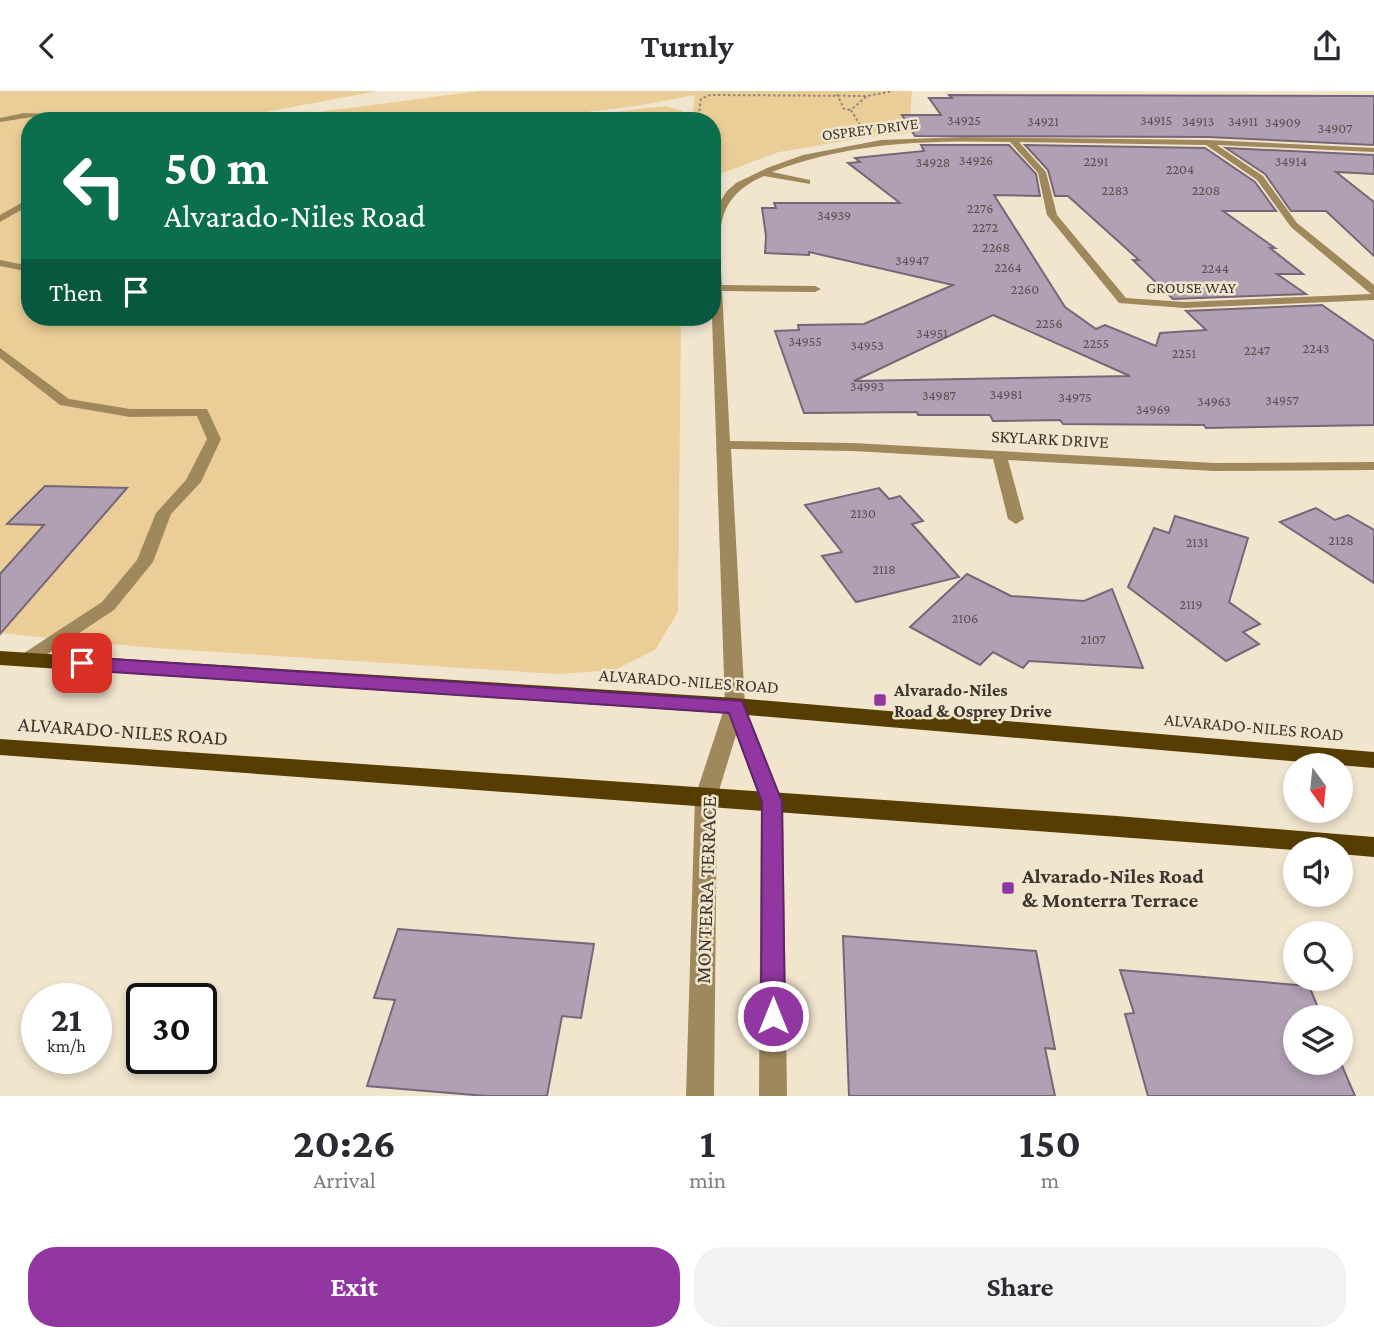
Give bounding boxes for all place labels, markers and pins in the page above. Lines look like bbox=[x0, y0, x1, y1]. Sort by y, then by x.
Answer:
pin bbox=[52, 633, 112, 693]
place label: Alvarado-Niles Road & Osprey Drive bbox=[893, 680, 1052, 721]
marker: Alvarado-Niles Road & Osprey Drive bbox=[872, 692, 888, 708]
place label: Alvarado-Niles Road & Monterra Terrace bbox=[1021, 864, 1204, 912]
marker: Alvarado-Niles Road & Monterra Terrace bbox=[1000, 880, 1016, 896]

